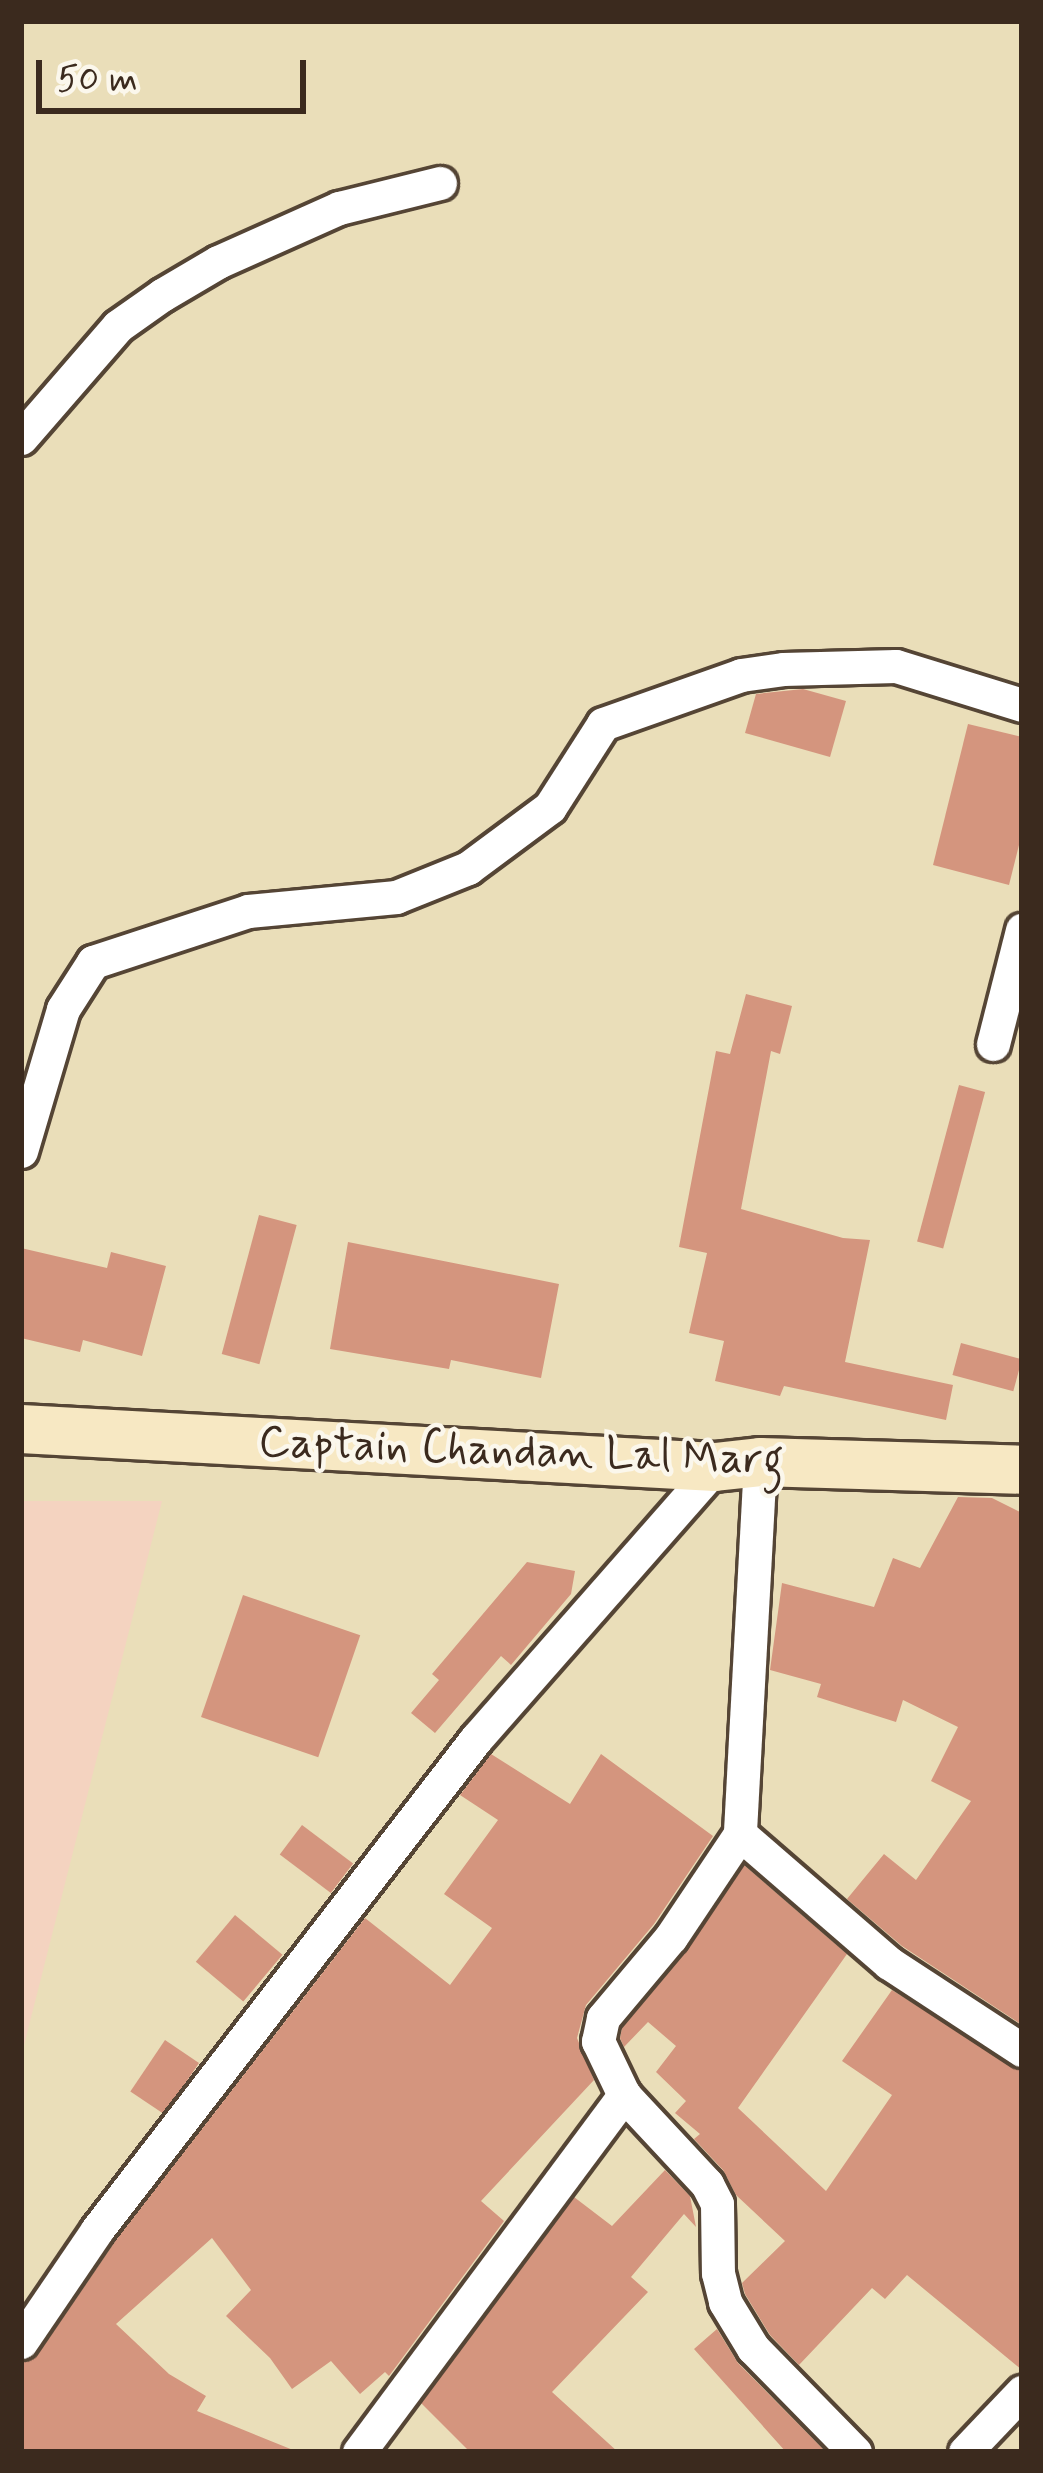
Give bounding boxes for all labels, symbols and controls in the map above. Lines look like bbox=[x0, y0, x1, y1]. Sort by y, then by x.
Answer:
scale bar bbox=[42, 36, 312, 110]
text: 50 m bbox=[57, 57, 138, 104]
street label: Captain Chandan Lal Marg bbox=[253, 1416, 789, 1488]

